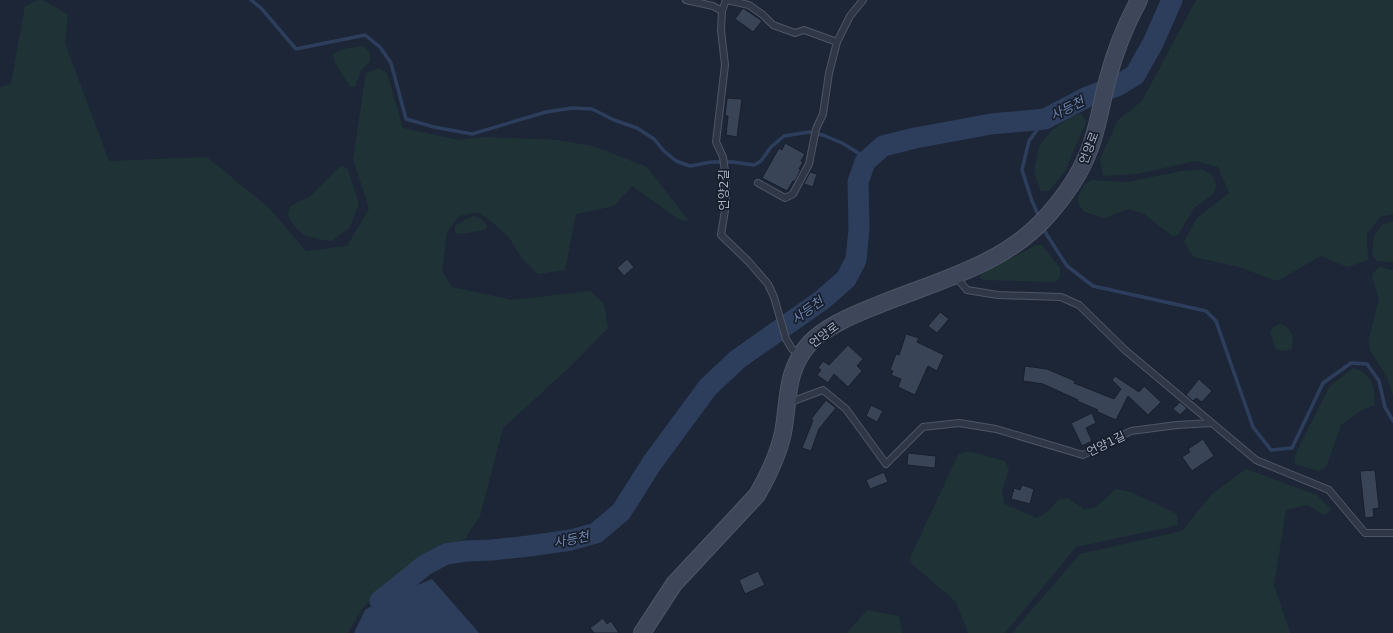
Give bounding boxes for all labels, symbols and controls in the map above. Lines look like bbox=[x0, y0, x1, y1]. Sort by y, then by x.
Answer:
water label: 사등천 bbox=[1048, 93, 1088, 123]
street label: 언양로 bbox=[1077, 130, 1101, 166]
street label: 언양2길 bbox=[717, 170, 731, 210]
water label: 사등천 bbox=[788, 293, 827, 327]
street label: 언양로 bbox=[807, 319, 841, 351]
street label: 언양1길 bbox=[1085, 429, 1127, 459]
water label: 사등천 bbox=[552, 528, 591, 551]

